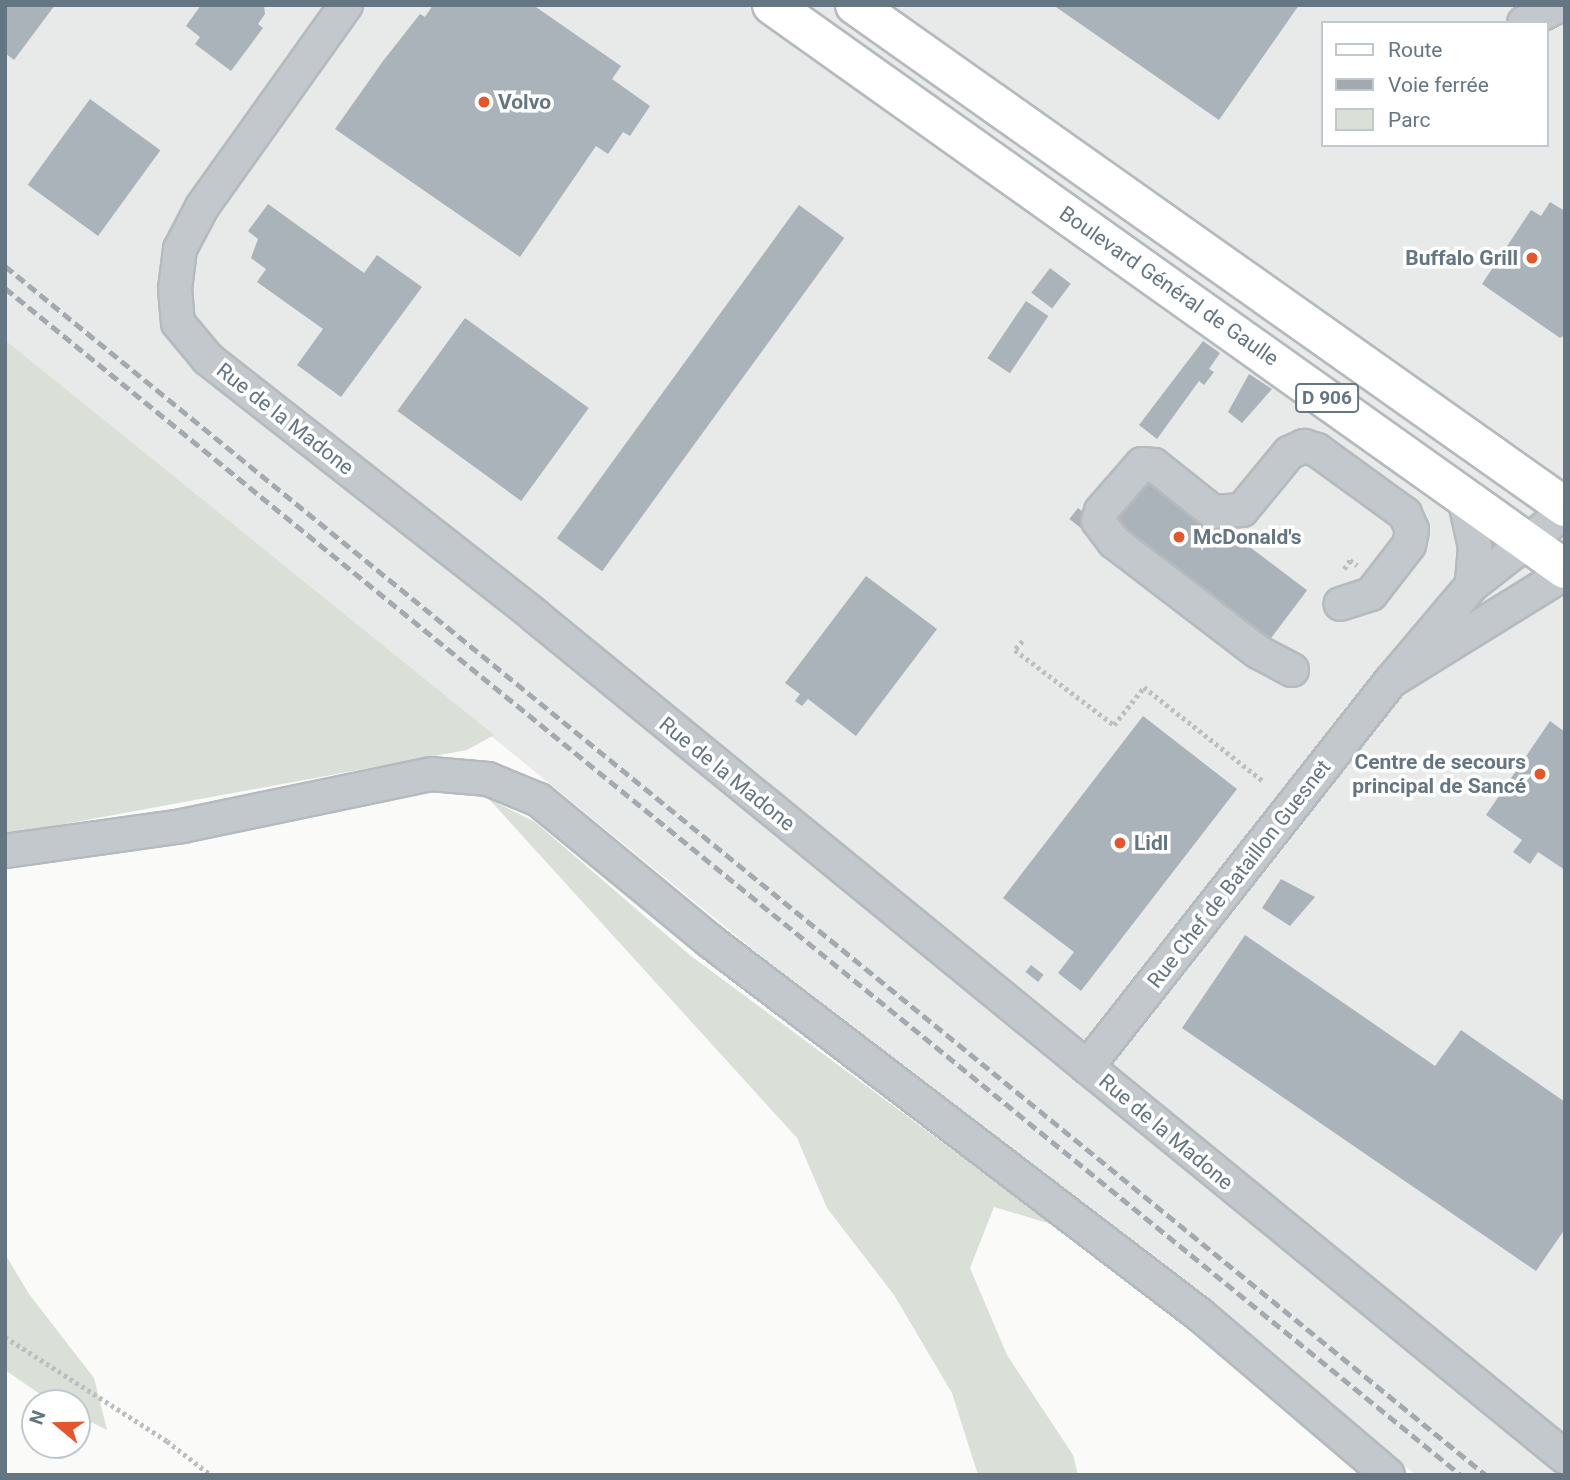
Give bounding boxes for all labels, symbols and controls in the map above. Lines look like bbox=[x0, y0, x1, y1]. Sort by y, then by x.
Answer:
legend bbox=[1322, 21, 1549, 147]
text: Route bbox=[1388, 38, 1443, 62]
text: Voie ferrée bbox=[1388, 73, 1489, 97]
place label: Volvo bbox=[498, 89, 551, 115]
marker: Volvo bbox=[476, 94, 492, 110]
text: Parc bbox=[1388, 108, 1430, 132]
street label: Boulevard Général de Gaulle bbox=[1055, 201, 1283, 371]
place label: Buffalo Grill bbox=[1405, 245, 1518, 271]
marker: Buffalo Grill bbox=[1524, 250, 1540, 266]
street label: Rue de la Madone bbox=[211, 358, 359, 480]
road number: D 906 bbox=[1294, 382, 1360, 414]
place label: McDonald's bbox=[1193, 524, 1301, 550]
marker: McDonald's bbox=[1171, 529, 1187, 545]
street label: Rue de la Madone bbox=[654, 712, 800, 836]
place label: Centre de secours principal de Sancé bbox=[1352, 749, 1526, 799]
street label: Rue Chef de Bataillon Guesnet bbox=[1142, 755, 1336, 993]
marker: Centre de secours principal de Sancé bbox=[1532, 766, 1548, 782]
place label: Lidl bbox=[1134, 830, 1168, 856]
marker: Lidl bbox=[1112, 835, 1128, 851]
street label: Rue de la Madone bbox=[1094, 1069, 1238, 1195]
north arrow bbox=[21, 1389, 91, 1459]
text: N bbox=[25, 1408, 51, 1428]

